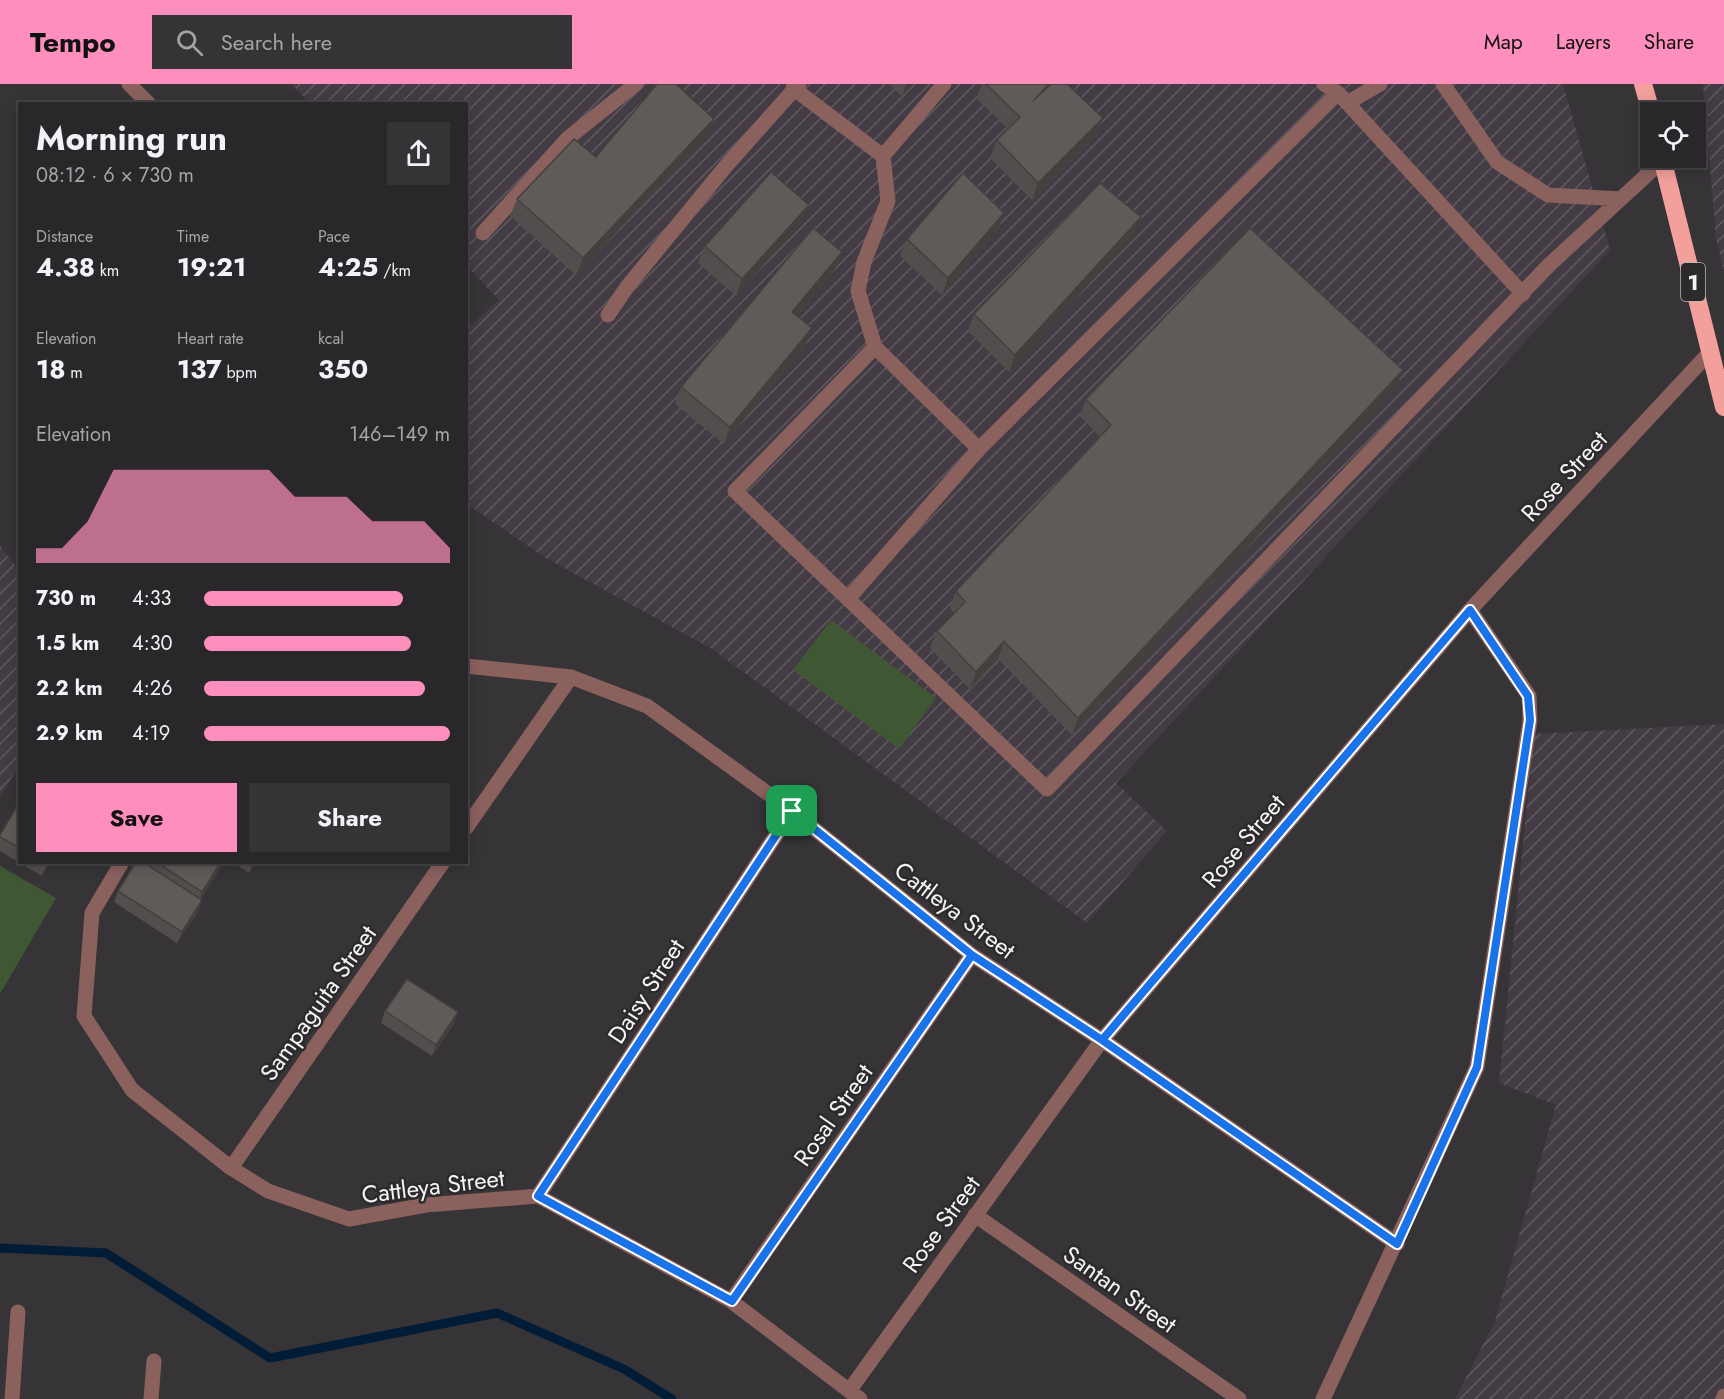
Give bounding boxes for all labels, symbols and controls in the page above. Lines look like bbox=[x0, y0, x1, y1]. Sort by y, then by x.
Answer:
search box bbox=[152, 15, 572, 69]
text: Tempo bbox=[30, 22, 116, 63]
icon: search bbox=[173, 26, 206, 59]
text: Search here bbox=[221, 26, 332, 58]
text: Map bbox=[1484, 27, 1523, 57]
text: Layers bbox=[1556, 27, 1611, 57]
text: Share bbox=[1644, 27, 1694, 57]
map controls bbox=[1640, 102, 1706, 168]
button: locate bbox=[1640, 102, 1706, 168]
text: Morning run bbox=[36, 115, 227, 162]
button: share bbox=[387, 122, 450, 185]
text: 08:12 · 6 × 730 m bbox=[36, 161, 194, 190]
text: Distance bbox=[36, 225, 93, 248]
text: Time bbox=[177, 225, 209, 248]
text: Pace bbox=[318, 225, 350, 248]
text: 4.38 bbox=[36, 248, 95, 286]
text: 19:21 bbox=[177, 248, 246, 286]
text: 4:25 bbox=[318, 248, 378, 286]
text: km bbox=[95, 259, 119, 282]
text: /km bbox=[378, 259, 411, 282]
road number: 1 bbox=[1681, 263, 1705, 301]
text: Elevation bbox=[36, 327, 96, 350]
text: Heart rate bbox=[177, 327, 244, 350]
text: kcal bbox=[318, 327, 344, 350]
text: 18 bbox=[36, 350, 66, 388]
text: 137 bbox=[177, 350, 222, 388]
text: 350 bbox=[318, 350, 368, 388]
text: m bbox=[66, 361, 83, 384]
text: bpm bbox=[222, 361, 257, 384]
text: Elevation bbox=[36, 420, 111, 449]
text: 146–149 m bbox=[349, 420, 450, 449]
street label: Rose Street bbox=[1513, 423, 1616, 529]
text: 730 m bbox=[36, 584, 96, 613]
text: 4:33 bbox=[132, 584, 172, 613]
text: 1.5 km bbox=[36, 629, 99, 658]
text: 4:30 bbox=[132, 629, 173, 658]
text: 2.2 km bbox=[36, 674, 103, 703]
text: 4:26 bbox=[132, 674, 173, 703]
text: 2.9 km bbox=[36, 719, 103, 748]
text: 4:19 bbox=[132, 719, 170, 748]
button: Save bbox=[36, 783, 237, 852]
button: Share bbox=[249, 783, 450, 852]
pin bbox=[766, 785, 817, 836]
street label: Rose Street bbox=[1193, 786, 1293, 896]
icon: arrive bbox=[775, 794, 808, 827]
street label: Cattleya Street bbox=[887, 853, 1023, 967]
street label: Sampaguita Street bbox=[251, 918, 385, 1088]
street label: Daisy Street bbox=[599, 932, 693, 1050]
street label: Rosal Street bbox=[785, 1057, 881, 1173]
street label: Cattleya Street bbox=[360, 1160, 507, 1212]
street label: Rose Street bbox=[894, 1168, 989, 1280]
street label: Santan Street bbox=[1056, 1237, 1184, 1341]

